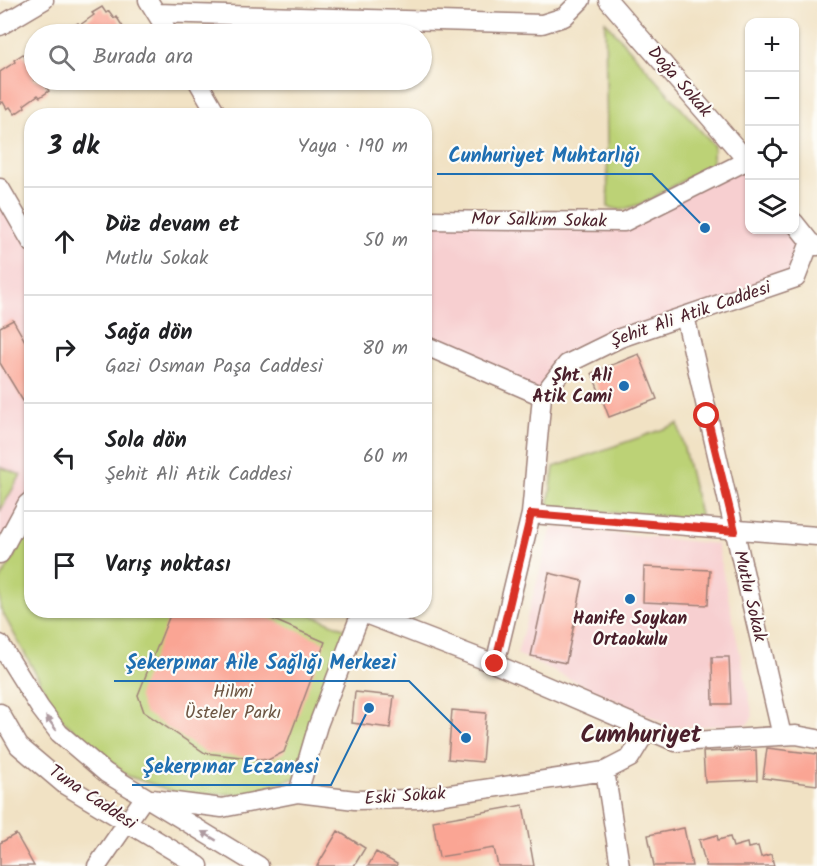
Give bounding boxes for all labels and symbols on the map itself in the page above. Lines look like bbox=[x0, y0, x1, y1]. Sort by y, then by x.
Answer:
street label: Doğa Sokak bbox=[640, 40, 719, 125]
callout: Cunhuriyet Muhtarlığı bbox=[437, 136, 652, 174]
text: Cunhuriyet Muhtarlığı bbox=[448, 141, 640, 173]
street label: Mor Salkım Sokak bbox=[471, 205, 608, 237]
street label: Şehit Ali Atik Caddesi bbox=[607, 274, 776, 356]
place label: Şht. Ali Atik Cami bbox=[532, 362, 612, 412]
marker: Şht. Ali Atik Cami bbox=[617, 379, 631, 393]
route start bbox=[693, 402, 719, 428]
street label: Mutlu Sokak bbox=[724, 547, 774, 645]
marker: Hanife Soykan Ortaokulu bbox=[623, 592, 637, 606]
place label: Hanife Soykan Ortaokulu bbox=[573, 605, 687, 655]
callout: Şekerpınar Aile Sağlığı Merkezi bbox=[114, 643, 409, 681]
text: Şekerpınar Aile Sağlığı Merkezi bbox=[126, 648, 397, 680]
route end bbox=[481, 650, 507, 676]
park label: Hilmi Üsteler Parkı bbox=[185, 678, 281, 728]
one-way arrow bbox=[45, 715, 57, 731]
district label: Cumhuriyet bbox=[580, 716, 703, 755]
callout: Şekerpınar Eczanesi bbox=[132, 747, 331, 785]
text: Şekerpınar Eczanesi bbox=[143, 752, 320, 784]
street label: Tuna Caddesi bbox=[42, 758, 142, 839]
street label: Eski Sokak bbox=[363, 780, 447, 814]
one-way arrow bbox=[201, 830, 217, 841]

